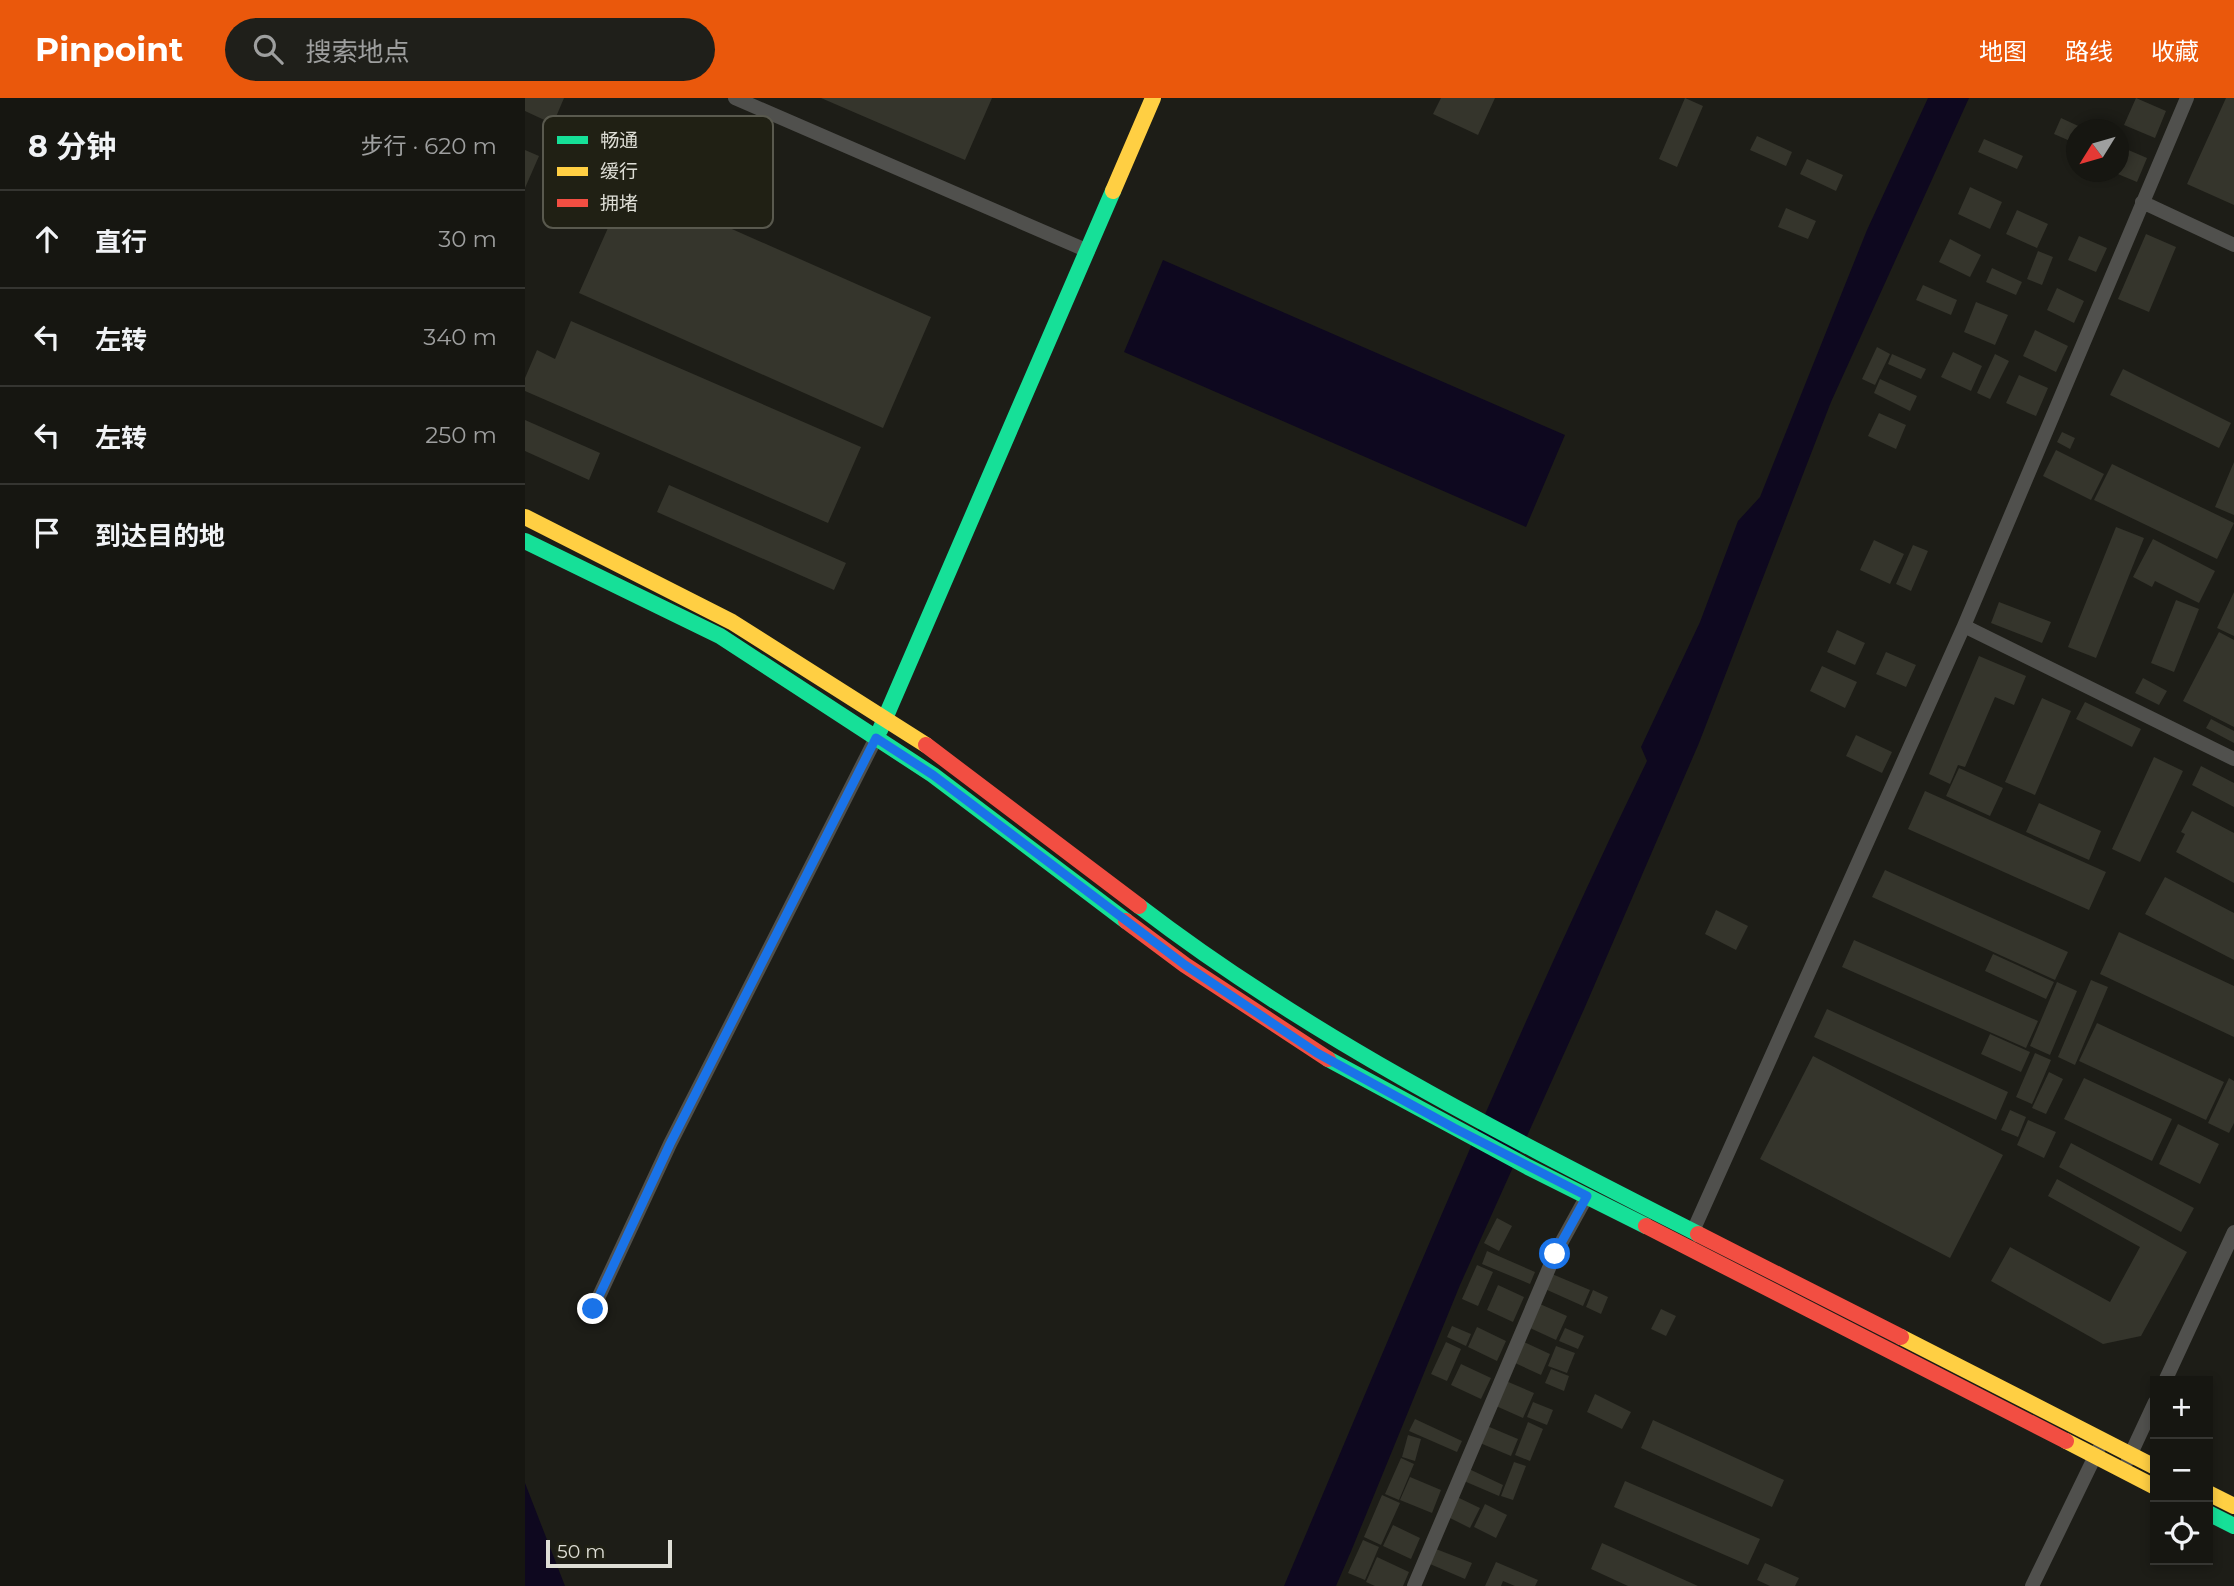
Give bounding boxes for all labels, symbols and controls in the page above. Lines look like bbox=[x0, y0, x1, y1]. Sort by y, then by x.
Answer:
search box bbox=[225, 18, 715, 81]
text: Pinpoint bbox=[35, 29, 183, 69]
icon: search bbox=[249, 30, 287, 68]
text: 搜索地点 bbox=[305, 36, 409, 68]
text: 地图 bbox=[1979, 37, 2027, 66]
text: 路线 bbox=[2065, 37, 2113, 66]
text: 收藏 bbox=[2151, 37, 2199, 66]
legend bbox=[543, 116, 773, 228]
north arrow bbox=[2066, 119, 2129, 182]
text: 8 分钟 bbox=[28, 128, 116, 165]
text: 畅通 bbox=[600, 129, 638, 152]
text: 步行 · 620 m bbox=[360, 132, 497, 160]
text: 缓行 bbox=[600, 160, 638, 183]
text: 拥堵 bbox=[600, 192, 638, 215]
icon: ahead bbox=[28, 220, 66, 258]
text: 30 m bbox=[438, 225, 497, 253]
text: 直行 bbox=[95, 226, 147, 258]
icon: left bbox=[28, 318, 66, 356]
text: 340 m bbox=[423, 323, 497, 351]
text: 左转 bbox=[95, 324, 147, 356]
icon: left bbox=[28, 416, 66, 454]
text: 250 m bbox=[425, 421, 497, 449]
text: 左转 bbox=[95, 422, 147, 454]
icon: arrive bbox=[28, 514, 66, 552]
text: 到达目的地 bbox=[95, 520, 225, 552]
route start bbox=[1539, 1238, 1570, 1269]
route end bbox=[577, 1293, 608, 1324]
map controls bbox=[2150, 1376, 2213, 1565]
button: + bbox=[2150, 1376, 2213, 1439]
button: − bbox=[2150, 1439, 2213, 1502]
button: locate bbox=[2150, 1502, 2213, 1565]
scale bar bbox=[546, 1537, 672, 1569]
text: 50 m bbox=[557, 1540, 605, 1563]

